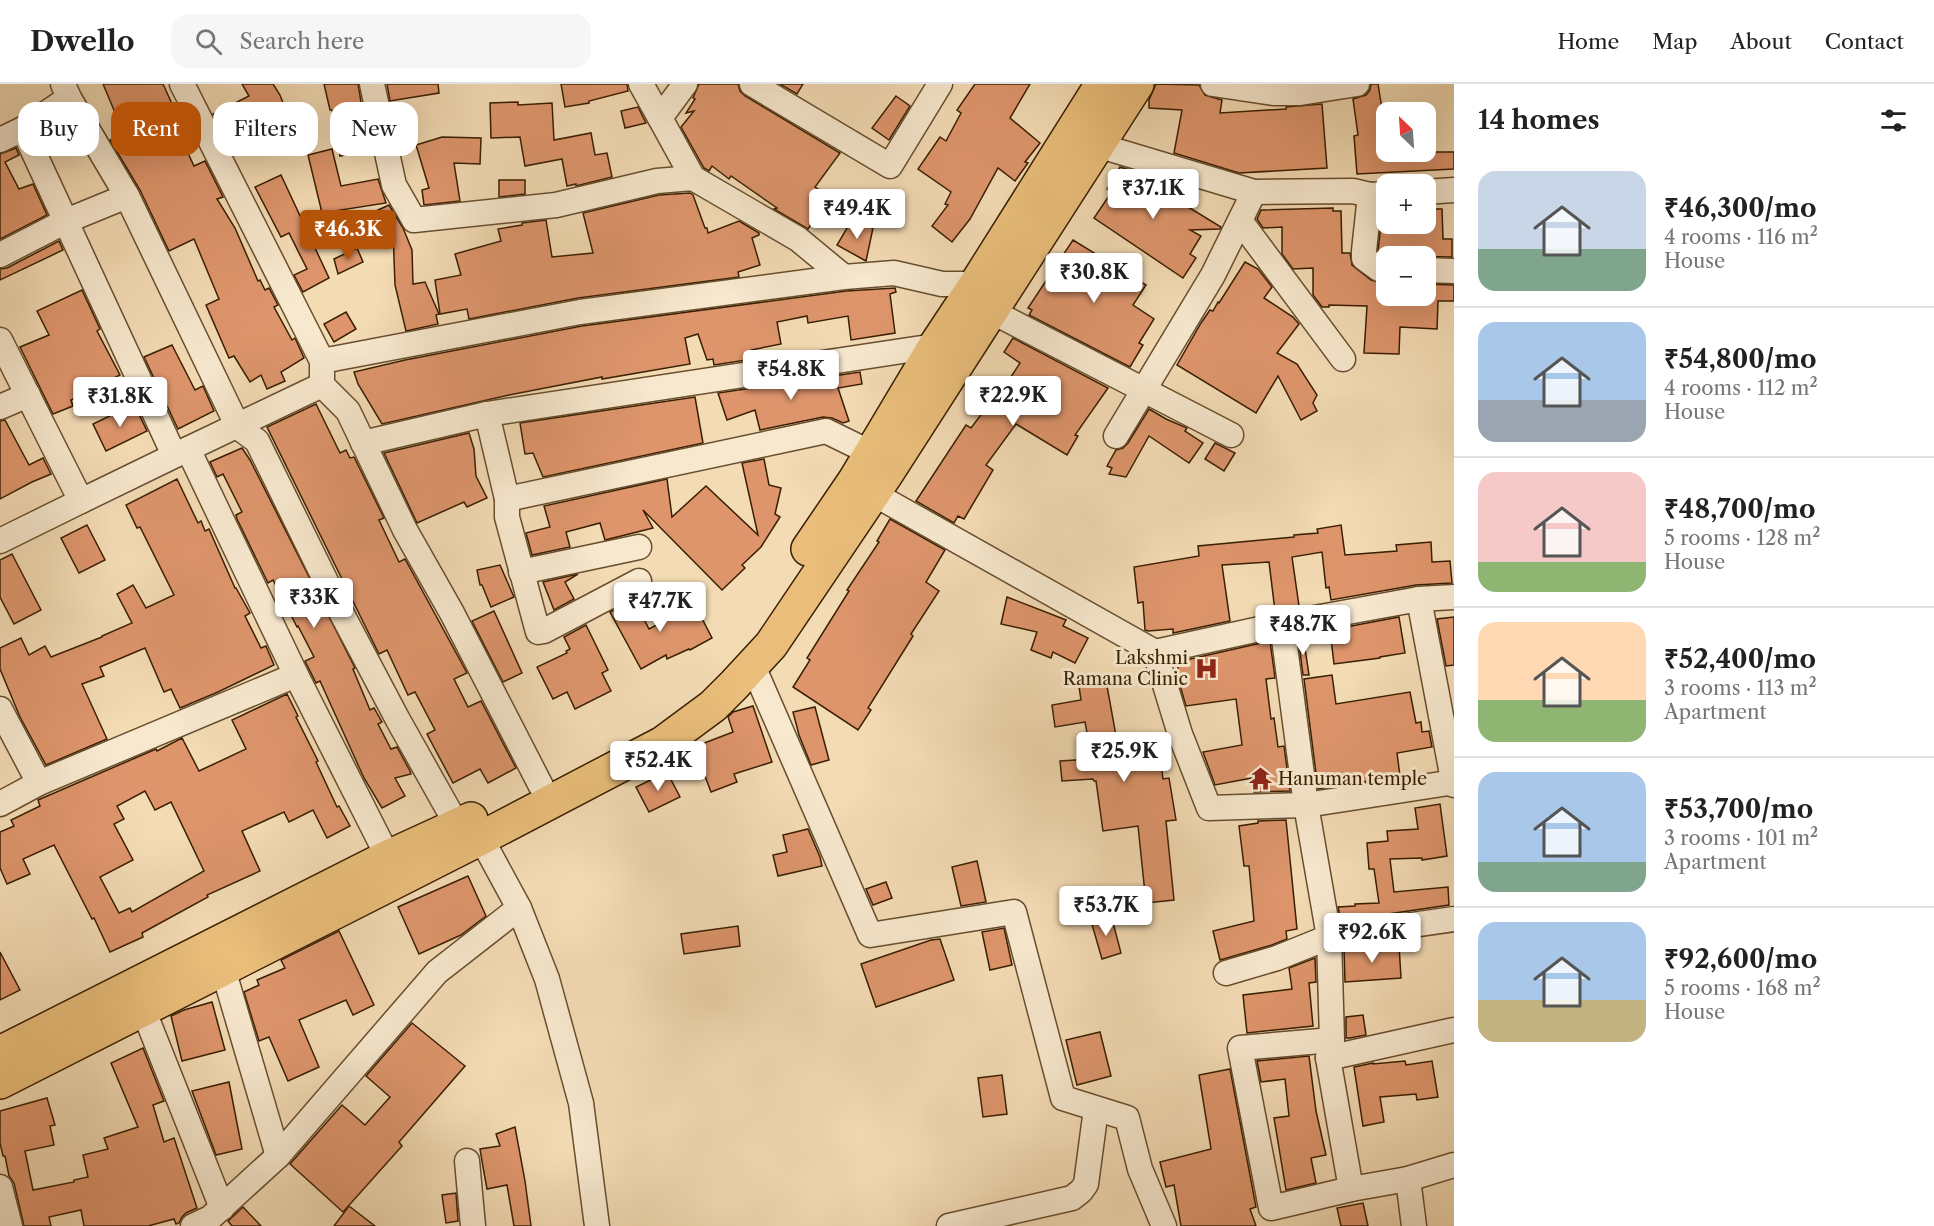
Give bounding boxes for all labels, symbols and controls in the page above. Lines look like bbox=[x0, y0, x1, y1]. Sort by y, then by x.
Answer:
search box bbox=[171, 14, 591, 68]
text: Dwello bbox=[30, 24, 135, 58]
icon: search bbox=[192, 25, 225, 58]
text: Search here bbox=[240, 28, 364, 55]
text: Home bbox=[1558, 29, 1619, 54]
text: Map bbox=[1652, 29, 1697, 54]
text: About bbox=[1730, 29, 1792, 54]
text: Contact bbox=[1825, 29, 1904, 54]
chip: Buy bbox=[18, 102, 99, 156]
chip: Rent bbox=[111, 102, 201, 156]
chip: Filters bbox=[213, 102, 318, 156]
chip: New bbox=[330, 102, 418, 156]
north arrow bbox=[1376, 102, 1436, 162]
map controls bbox=[1376, 102, 1436, 306]
text: 14 homes bbox=[1478, 104, 1600, 136]
icon: filters bbox=[1877, 104, 1910, 137]
pin: ₹37.1K bbox=[1104, 169, 1202, 220]
button: + bbox=[1376, 174, 1436, 234]
text: ₹37.1K bbox=[1122, 176, 1184, 200]
pin: ₹49.4K bbox=[808, 189, 906, 240]
text: ₹46,300/mo bbox=[1664, 192, 1817, 224]
icon: home bbox=[1526, 195, 1598, 267]
text: ₹49.4K bbox=[823, 196, 891, 220]
pin: ₹46.3K bbox=[299, 210, 397, 261]
text: ₹46.3K bbox=[314, 217, 382, 241]
text: 4 rooms · 116 m² bbox=[1664, 225, 1818, 249]
button: − bbox=[1376, 246, 1436, 306]
text: House bbox=[1664, 249, 1725, 273]
pin: ₹30.8K bbox=[1045, 253, 1143, 304]
text: ₹30.8K bbox=[1059, 260, 1129, 284]
text: ₹54,800/mo bbox=[1664, 343, 1817, 375]
icon: home bbox=[1526, 346, 1598, 418]
pin: ₹54.8K bbox=[742, 350, 840, 401]
text: ₹54.8K bbox=[757, 357, 825, 381]
pin: ₹22.9K bbox=[964, 376, 1062, 427]
text: 4 rooms · 112 m² bbox=[1664, 376, 1818, 400]
pin: ₹31.8K bbox=[71, 377, 169, 428]
text: ₹22.9K bbox=[979, 383, 1047, 407]
text: ₹31.8K bbox=[87, 384, 153, 408]
text: House bbox=[1664, 400, 1725, 424]
text: ₹48,700/mo bbox=[1664, 493, 1816, 525]
icon: home bbox=[1526, 496, 1598, 568]
text: 5 rooms · 128 m² bbox=[1664, 526, 1820, 550]
text: House bbox=[1664, 550, 1725, 574]
pin: ₹33K bbox=[278, 578, 350, 629]
pin: ₹47.7K bbox=[611, 582, 709, 633]
text: ₹33K bbox=[289, 585, 339, 609]
text: ₹47.7K bbox=[628, 589, 692, 613]
pin: ₹48.7K bbox=[1254, 605, 1352, 656]
text: ₹48.7K bbox=[1269, 612, 1337, 636]
text: ₹52,400/mo bbox=[1664, 643, 1816, 675]
icon: home bbox=[1526, 646, 1598, 718]
place label: Lakshmi Ramana Clinic bbox=[1063, 647, 1189, 690]
hospital icon: Lakshmi Ramana Clinic bbox=[1193, 655, 1219, 681]
text: 3 rooms · 113 m² bbox=[1664, 676, 1817, 700]
text: Apartment bbox=[1664, 700, 1767, 724]
pin: ₹25.9K bbox=[1075, 732, 1173, 783]
text: ₹25.9K bbox=[1090, 739, 1158, 763]
pin: ₹52.4K bbox=[609, 741, 707, 792]
text: ₹52.4K bbox=[624, 748, 692, 772]
temple icon: Hanuman temple bbox=[1247, 766, 1273, 792]
place label: Hanuman temple bbox=[1278, 768, 1427, 790]
text: ₹53,700/mo bbox=[1664, 793, 1813, 825]
icon: home bbox=[1526, 796, 1598, 868]
text: 3 rooms · 101 m² bbox=[1664, 826, 1818, 850]
text: Apartment bbox=[1664, 850, 1767, 874]
pin: ₹53.7K bbox=[1057, 886, 1155, 937]
text: ₹53.7K bbox=[1073, 893, 1139, 917]
pin: ₹92.6K bbox=[1323, 913, 1421, 964]
text: ₹92.6K bbox=[1338, 920, 1406, 944]
text: ₹92,600/mo bbox=[1664, 943, 1817, 975]
icon: home bbox=[1526, 946, 1598, 1018]
text: 5 rooms · 168 m² bbox=[1664, 976, 1821, 1000]
text: House bbox=[1664, 1000, 1725, 1024]

